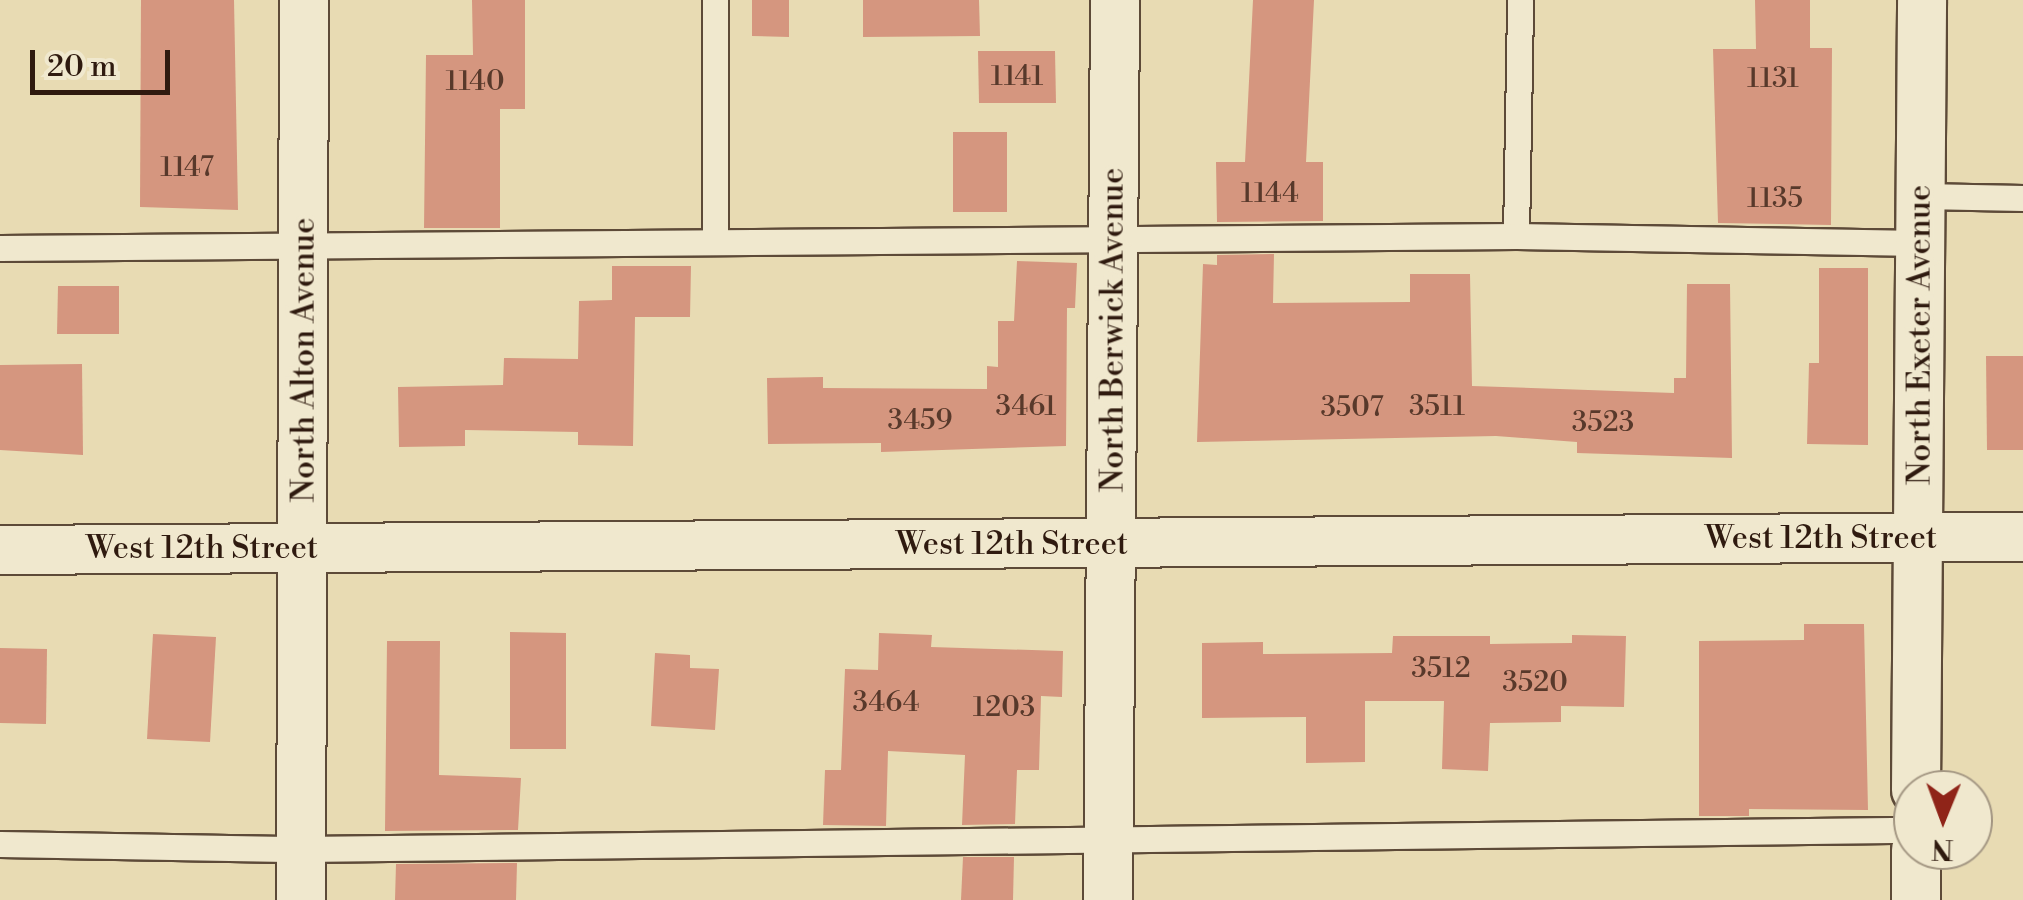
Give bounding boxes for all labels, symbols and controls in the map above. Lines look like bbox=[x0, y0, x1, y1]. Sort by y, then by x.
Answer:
scale bar bbox=[35, 30, 175, 92]
text: 20 m bbox=[47, 48, 116, 86]
house number: 1141 bbox=[991, 60, 1043, 94]
house number: 1131 bbox=[1747, 62, 1799, 96]
house number: 1140 bbox=[445, 65, 505, 99]
house number: 1147 bbox=[160, 151, 214, 185]
street label: North Berwick Avenue bbox=[1094, 168, 1132, 492]
house number: 1144 bbox=[1241, 177, 1299, 211]
house number: 1135 bbox=[1747, 182, 1803, 216]
street label: North Exeter Avenue bbox=[1901, 185, 1939, 485]
street label: North Alton Avenue bbox=[285, 218, 323, 502]
house number: 3461 bbox=[996, 390, 1056, 424]
house number: 3511 bbox=[1409, 390, 1465, 424]
house number: 3507 bbox=[1320, 391, 1384, 425]
house number: 3459 bbox=[888, 404, 952, 438]
house number: 3523 bbox=[1572, 406, 1634, 440]
street label: West 12th Street bbox=[1705, 519, 1937, 557]
street label: West 12th Street bbox=[896, 525, 1128, 563]
street label: West 12th Street bbox=[86, 529, 318, 567]
house number: 3512 bbox=[1411, 652, 1471, 686]
house number: 3520 bbox=[1502, 666, 1568, 700]
house number: 3464 bbox=[853, 686, 919, 720]
house number: 1203 bbox=[973, 691, 1035, 725]
north arrow bbox=[1893, 770, 1993, 870]
text: N bbox=[1931, 831, 1954, 866]

